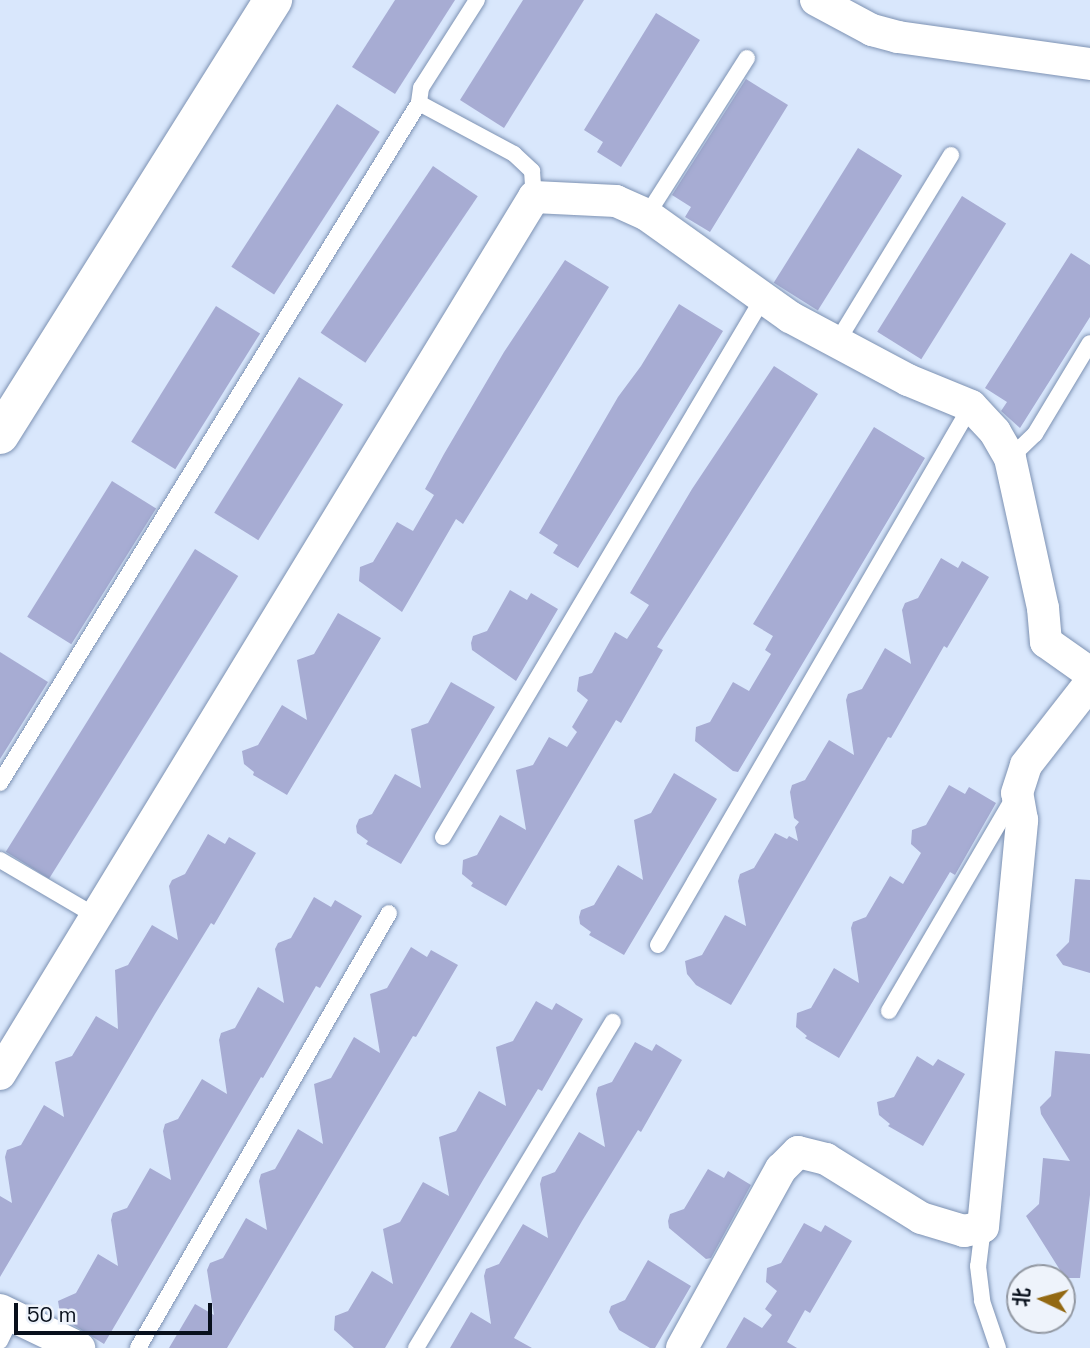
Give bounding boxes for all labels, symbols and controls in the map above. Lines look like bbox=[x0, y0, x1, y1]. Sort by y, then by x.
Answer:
north arrow bbox=[1006, 1264, 1076, 1334]
text: 北 bbox=[1008, 1287, 1035, 1308]
scale bar bbox=[18, 1288, 215, 1332]
text: 50 m bbox=[27, 1301, 77, 1328]

